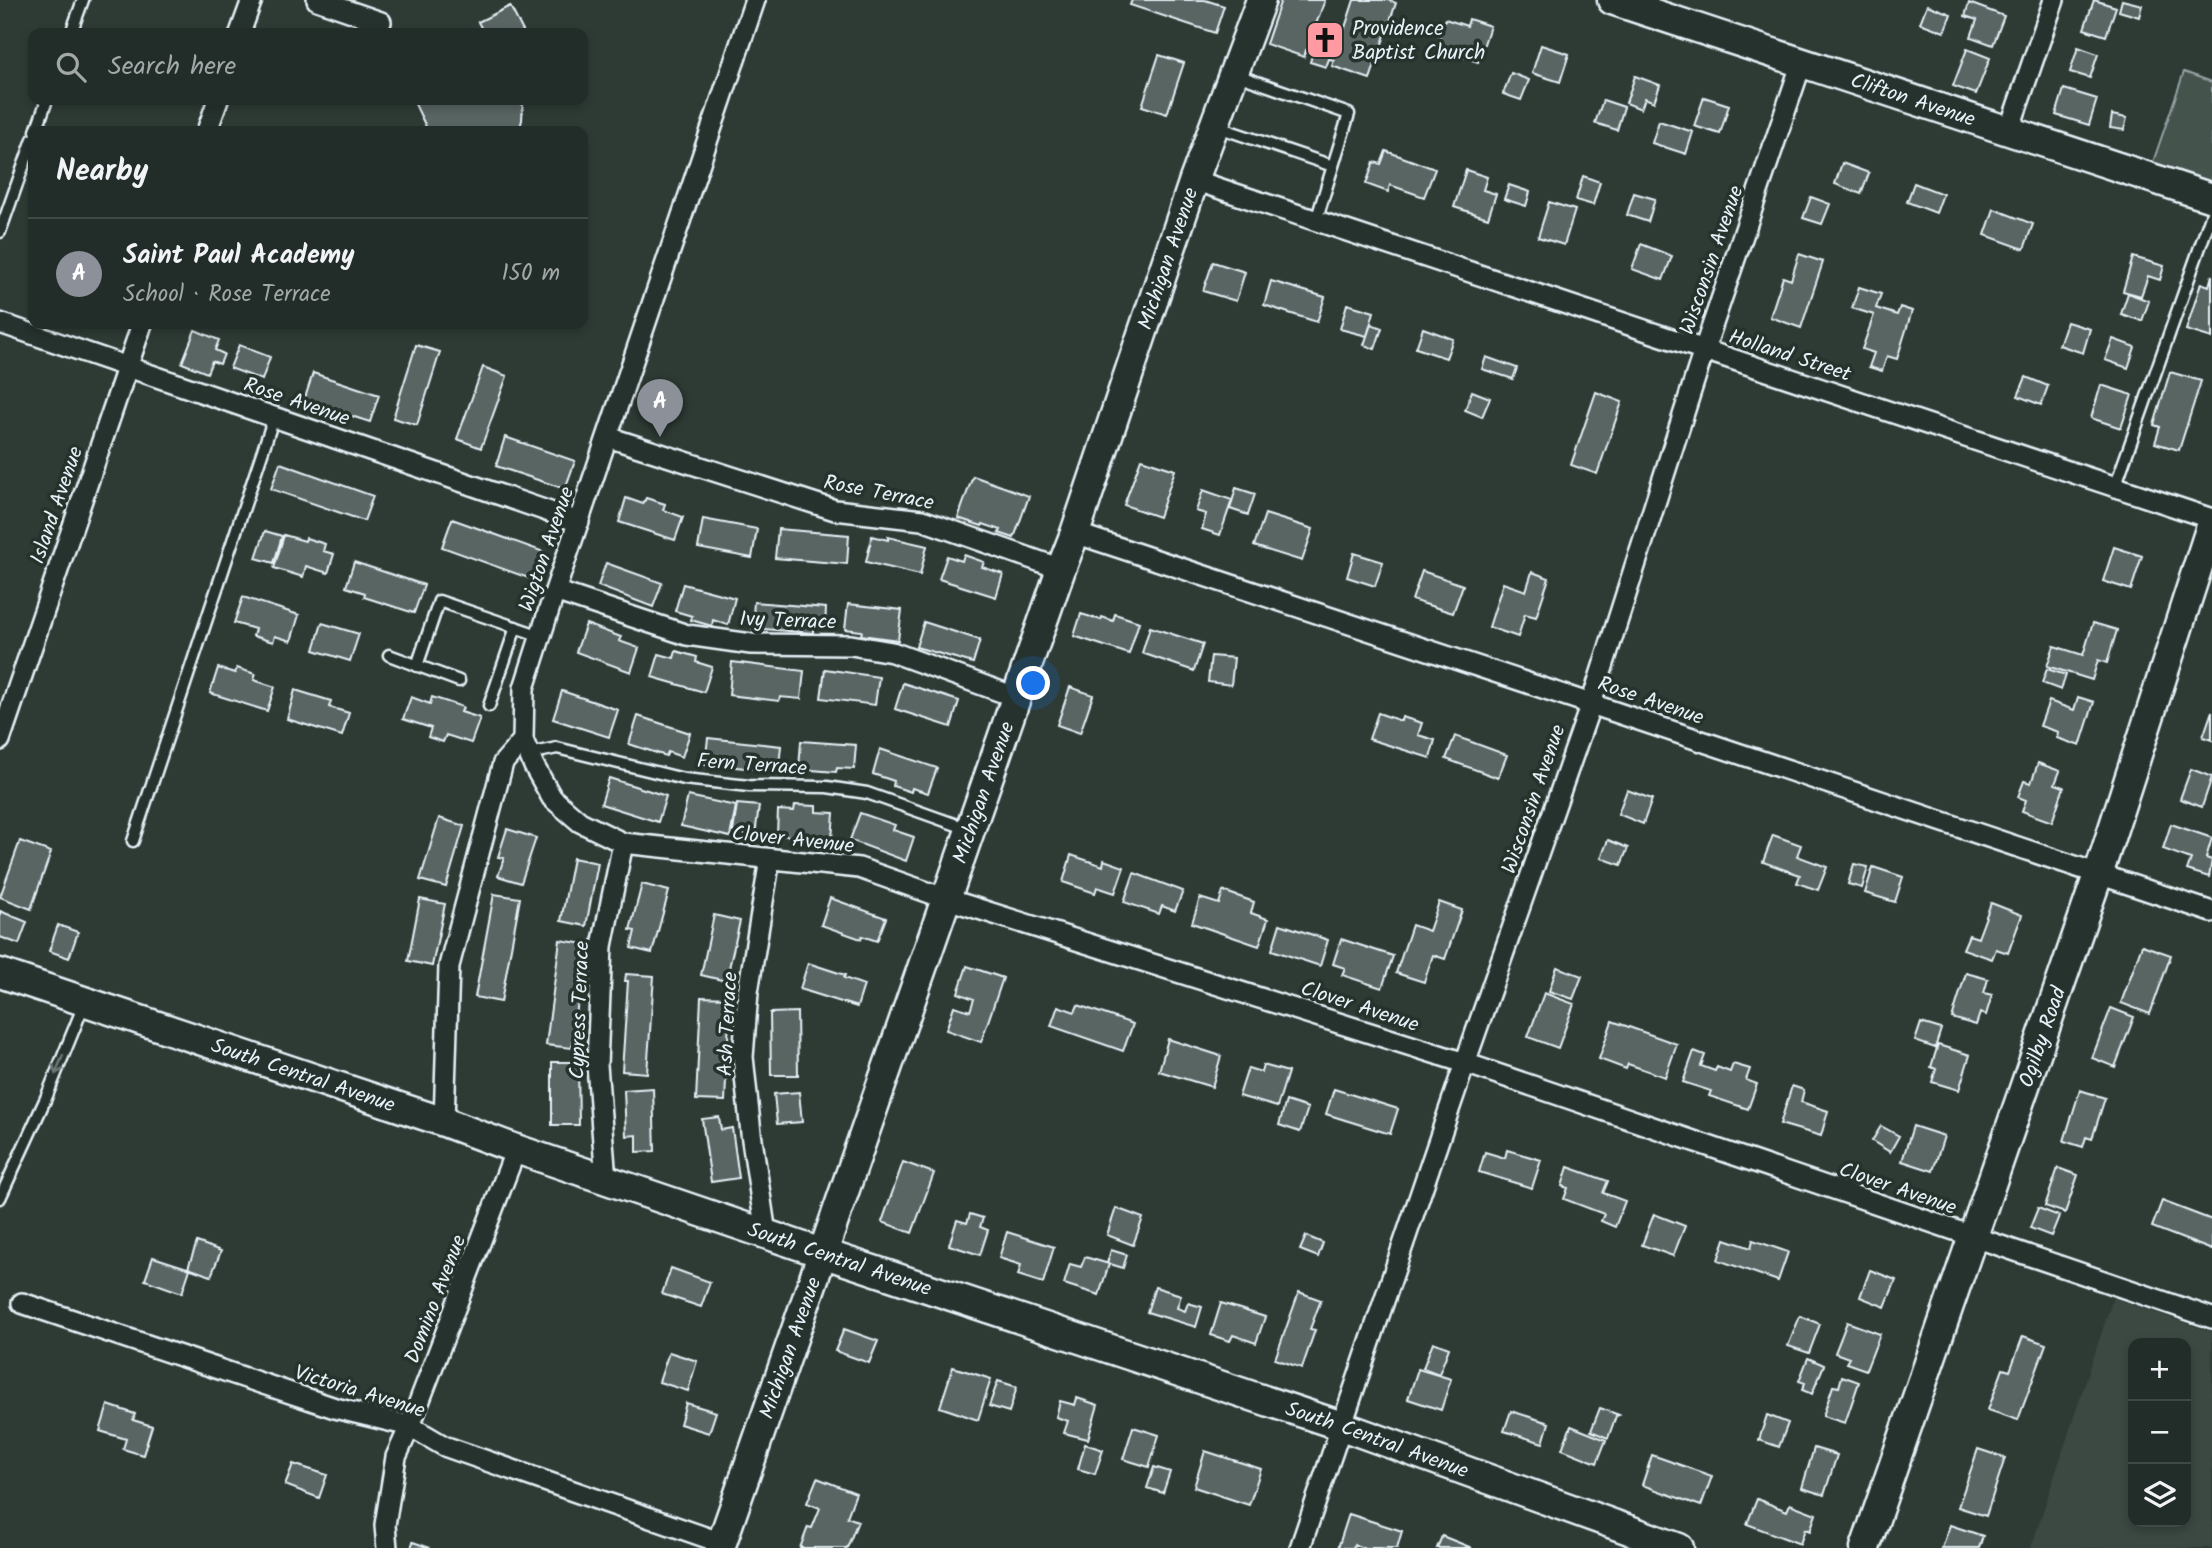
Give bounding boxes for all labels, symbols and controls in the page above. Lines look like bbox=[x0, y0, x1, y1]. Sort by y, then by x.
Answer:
place label: Providence Baptist Church bbox=[1352, 13, 1485, 70]
church icon: Providence Baptist Church bbox=[1304, 19, 1346, 61]
search box bbox=[28, 28, 588, 105]
text: Search here bbox=[108, 46, 236, 88]
icon: search bbox=[52, 48, 90, 86]
street label: Clifton Avenue bbox=[1846, 65, 1980, 137]
text: Nearby bbox=[56, 148, 148, 196]
street label: Wisconsin Avenue bbox=[1671, 181, 1754, 340]
street label: Michigan Avenue bbox=[1130, 183, 1208, 335]
text: Saint Paul Academy bbox=[123, 235, 354, 277]
text: A bbox=[72, 256, 86, 292]
text: 150 m bbox=[501, 256, 560, 292]
text: School · Rose Terrace bbox=[123, 277, 331, 313]
street label: Holland Street bbox=[1724, 321, 1856, 392]
street label: Rose Avenue bbox=[239, 369, 355, 436]
pin: A bbox=[637, 379, 683, 437]
street label: Island Avenue bbox=[22, 442, 93, 569]
street label: Rose Terrace bbox=[821, 467, 937, 520]
street label: Wigton Avenue bbox=[511, 482, 584, 617]
street label: Ivy Terrace bbox=[739, 603, 837, 640]
your location bbox=[1016, 666, 1050, 700]
street label: Rose Avenue bbox=[1593, 668, 1709, 735]
street label: Michigan Avenue bbox=[945, 717, 1025, 869]
street label: Wisconsin Avenue bbox=[1493, 720, 1576, 879]
street label: Fern Terrace bbox=[696, 745, 809, 786]
street label: Clover Avenue bbox=[730, 818, 856, 863]
street label: Cypress Terrace bbox=[562, 940, 599, 1080]
street label: Ash Terrace bbox=[709, 970, 748, 1077]
street label: Clover Avenue bbox=[1296, 973, 1424, 1042]
street label: Ogilby Road bbox=[2011, 982, 2076, 1092]
street label: South Central Avenue bbox=[207, 1030, 400, 1123]
one-way arrow bbox=[52, 1054, 65, 1075]
street label: Clover Avenue bbox=[1834, 1154, 1961, 1225]
street label: South Central Avenue bbox=[743, 1214, 936, 1306]
street label: Domino Avenue bbox=[397, 1230, 476, 1369]
street label: Michigan Avenue bbox=[751, 1272, 831, 1424]
map controls bbox=[2128, 1338, 2191, 1527]
button: + bbox=[2128, 1338, 2191, 1401]
street label: Victoria Avenue bbox=[290, 1357, 430, 1428]
street label: South Central Avenue bbox=[1281, 1393, 1473, 1489]
button: − bbox=[2128, 1401, 2191, 1464]
button: layers bbox=[2128, 1464, 2191, 1527]

